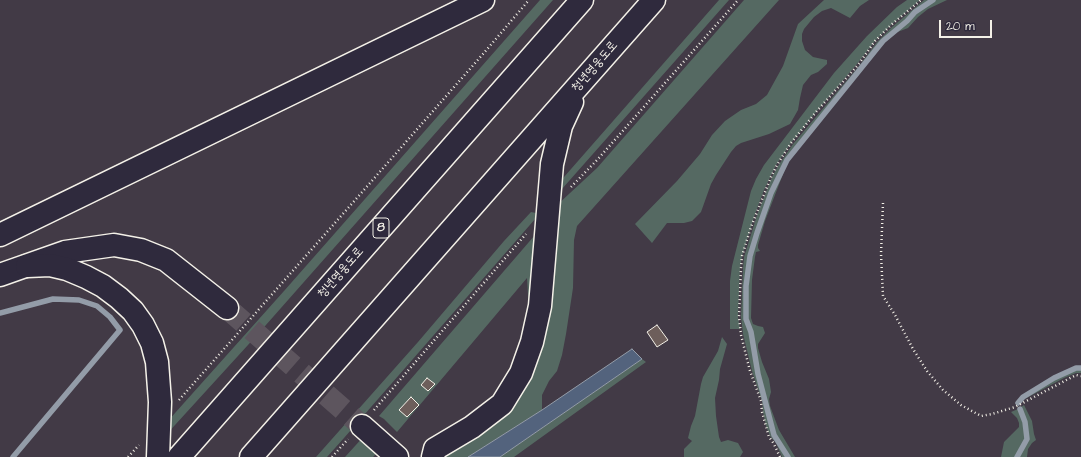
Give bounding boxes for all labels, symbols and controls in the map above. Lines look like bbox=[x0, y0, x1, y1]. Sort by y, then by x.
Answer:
scale bar bbox=[941, 12, 994, 38]
text: 20 m bbox=[946, 18, 975, 35]
street label: 청년영웅도로 bbox=[569, 38, 621, 96]
road number: 8 bbox=[373, 218, 389, 238]
street label: 청년영웅도로 bbox=[315, 244, 367, 302]

